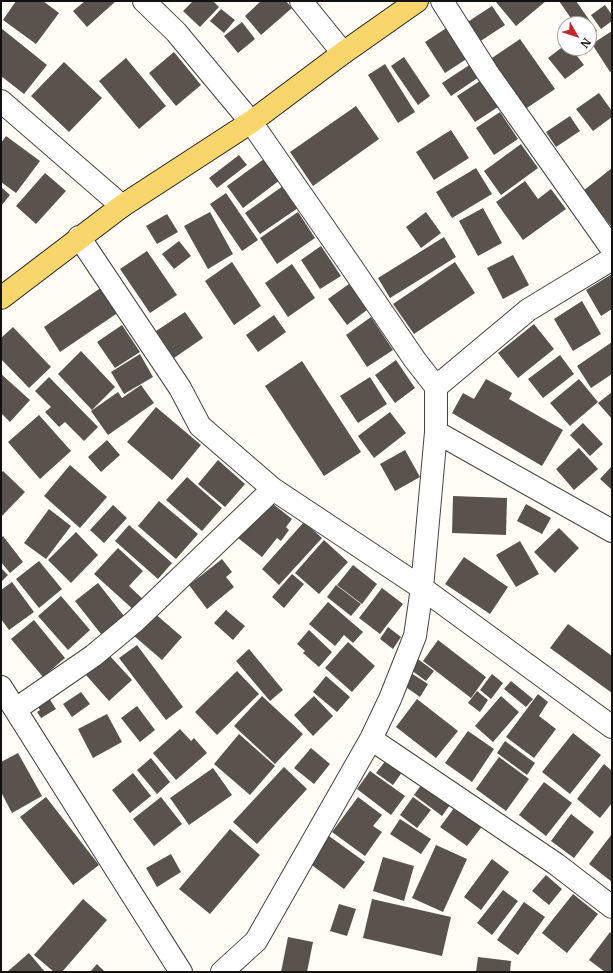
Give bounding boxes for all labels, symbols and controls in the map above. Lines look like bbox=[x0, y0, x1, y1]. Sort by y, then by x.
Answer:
north arrow bbox=[557, 16, 597, 56]
text: N bbox=[577, 35, 594, 51]

